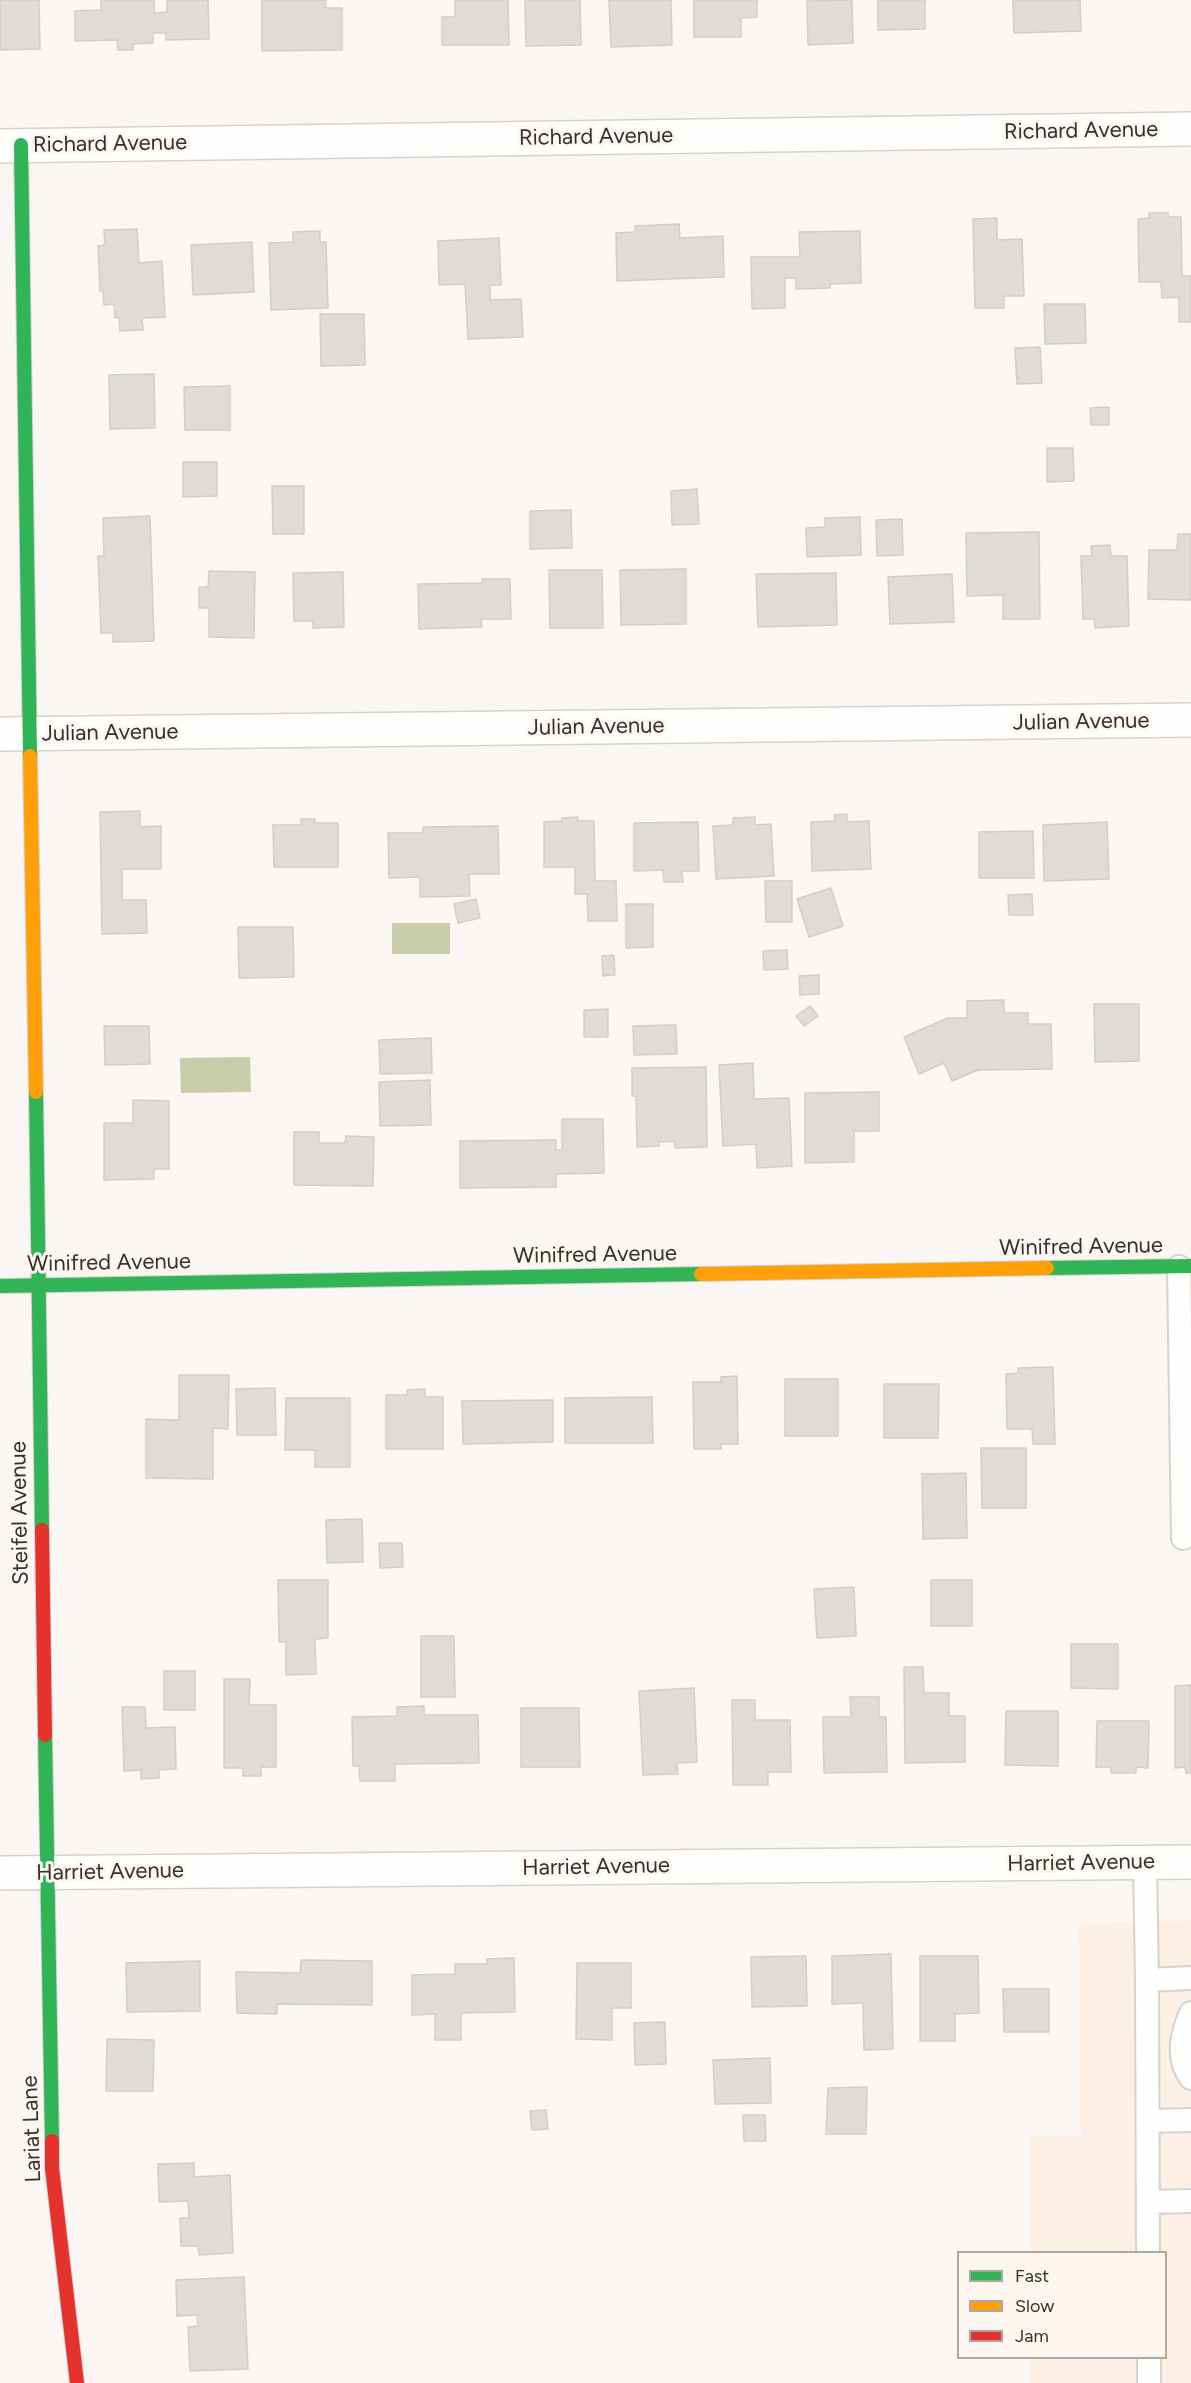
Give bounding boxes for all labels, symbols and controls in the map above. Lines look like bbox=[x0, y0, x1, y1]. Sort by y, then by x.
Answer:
street label: Richard Avenue bbox=[1004, 116, 1158, 146]
street label: Richard Avenue bbox=[519, 122, 673, 152]
street label: Richard Avenue bbox=[33, 129, 187, 159]
street label: Julian Avenue bbox=[1012, 708, 1150, 736]
street label: Julian Avenue bbox=[527, 713, 665, 741]
street label: Julian Avenue bbox=[41, 719, 179, 747]
street label: Winifred Avenue bbox=[999, 1232, 1163, 1262]
street label: Winifred Avenue bbox=[513, 1240, 677, 1270]
street label: Winifred Avenue bbox=[27, 1248, 191, 1278]
street label: Steifel Avenue bbox=[6, 1441, 34, 1585]
street label: Harriet Avenue bbox=[1007, 1849, 1155, 1877]
street label: Harriet Avenue bbox=[522, 1853, 670, 1881]
street label: Harriet Avenue bbox=[36, 1858, 184, 1886]
street label: Lariat Lane bbox=[17, 2075, 47, 2183]
legend bbox=[957, 2251, 1167, 2359]
text: Fast bbox=[1015, 2265, 1049, 2287]
text: Slow bbox=[1015, 2295, 1054, 2317]
text: Jam bbox=[1015, 2325, 1049, 2347]

